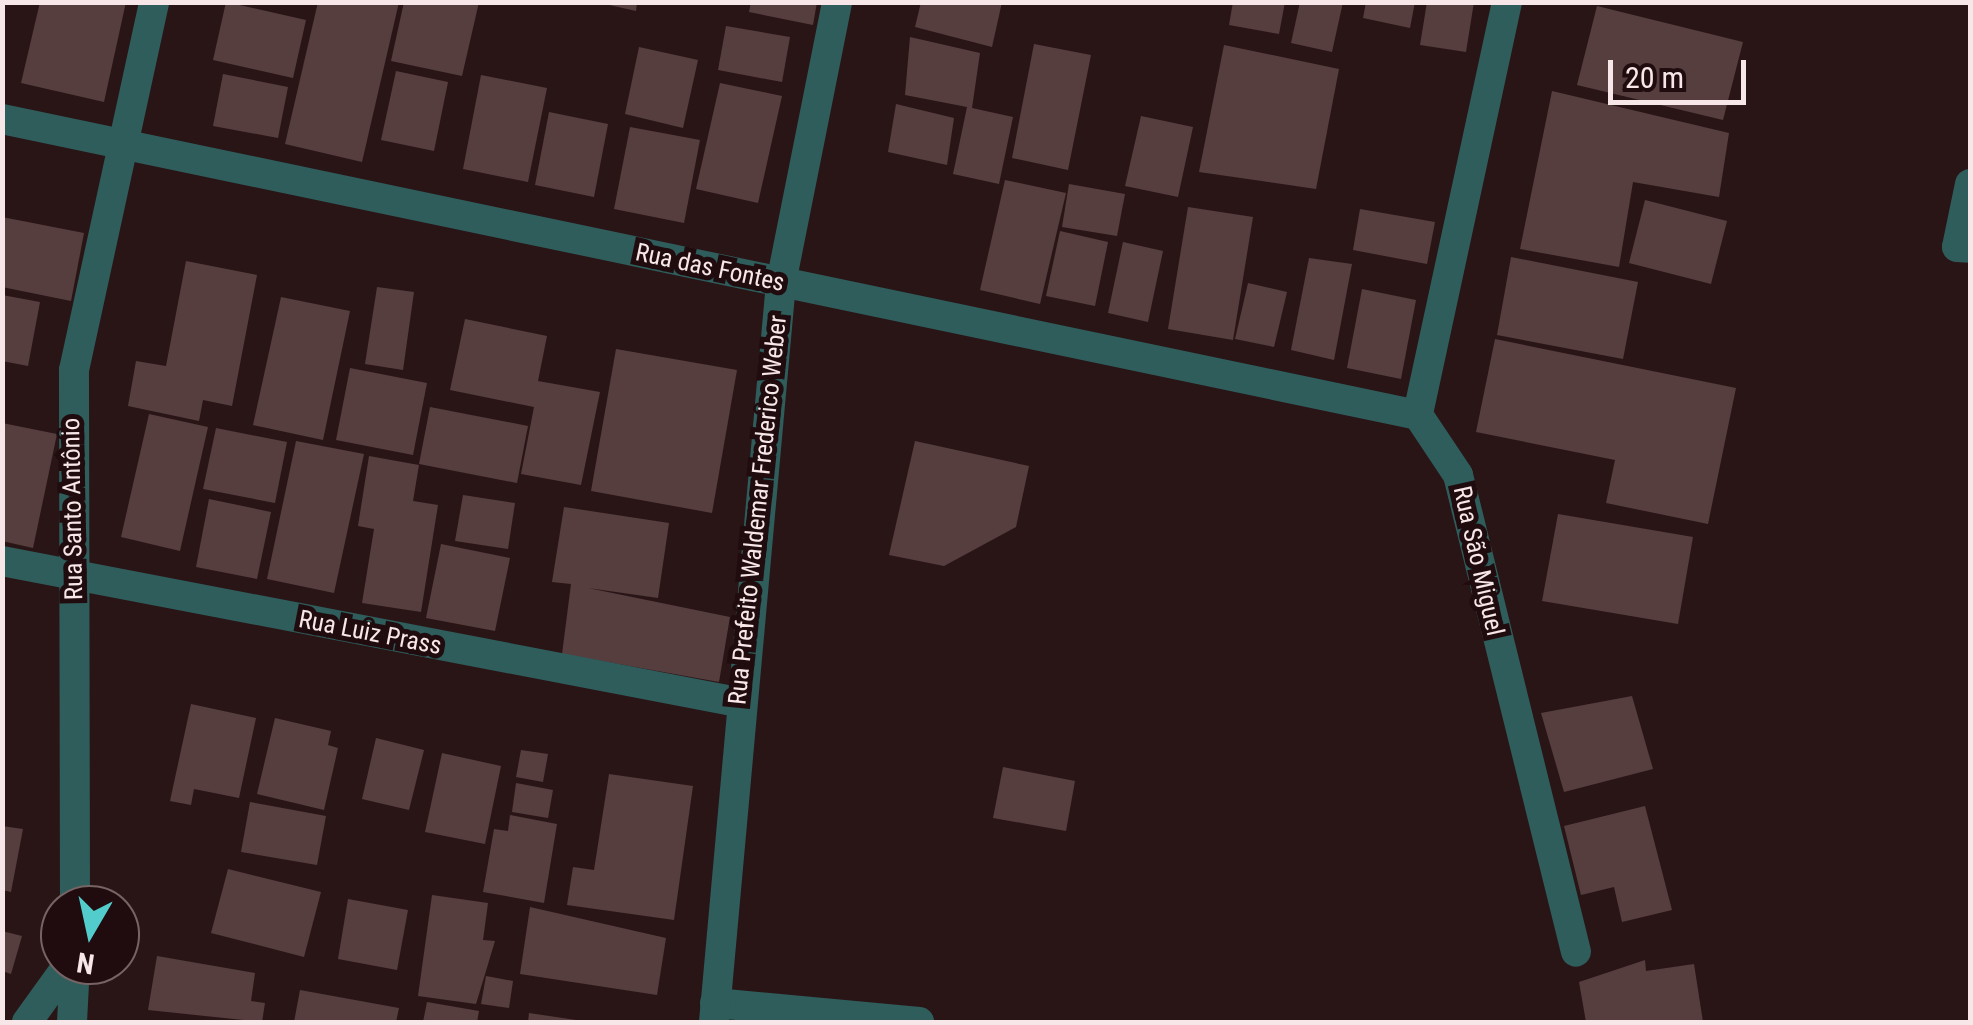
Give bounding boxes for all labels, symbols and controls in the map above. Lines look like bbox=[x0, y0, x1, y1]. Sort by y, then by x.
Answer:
scale bar bbox=[1613, 40, 1750, 102]
text: 20 m bbox=[1625, 60, 1684, 95]
street label: Rua das Fontes bbox=[633, 238, 787, 298]
street label: Rua Prefeito Waldemar Frederico Weber bbox=[723, 314, 793, 706]
street label: Rua Santo Antônio bbox=[56, 418, 90, 600]
street label: Rua São Miguel bbox=[1446, 483, 1510, 639]
street label: Rua Luiz Prass bbox=[296, 604, 444, 662]
north arrow bbox=[40, 885, 140, 985]
text: N bbox=[74, 946, 97, 981]

